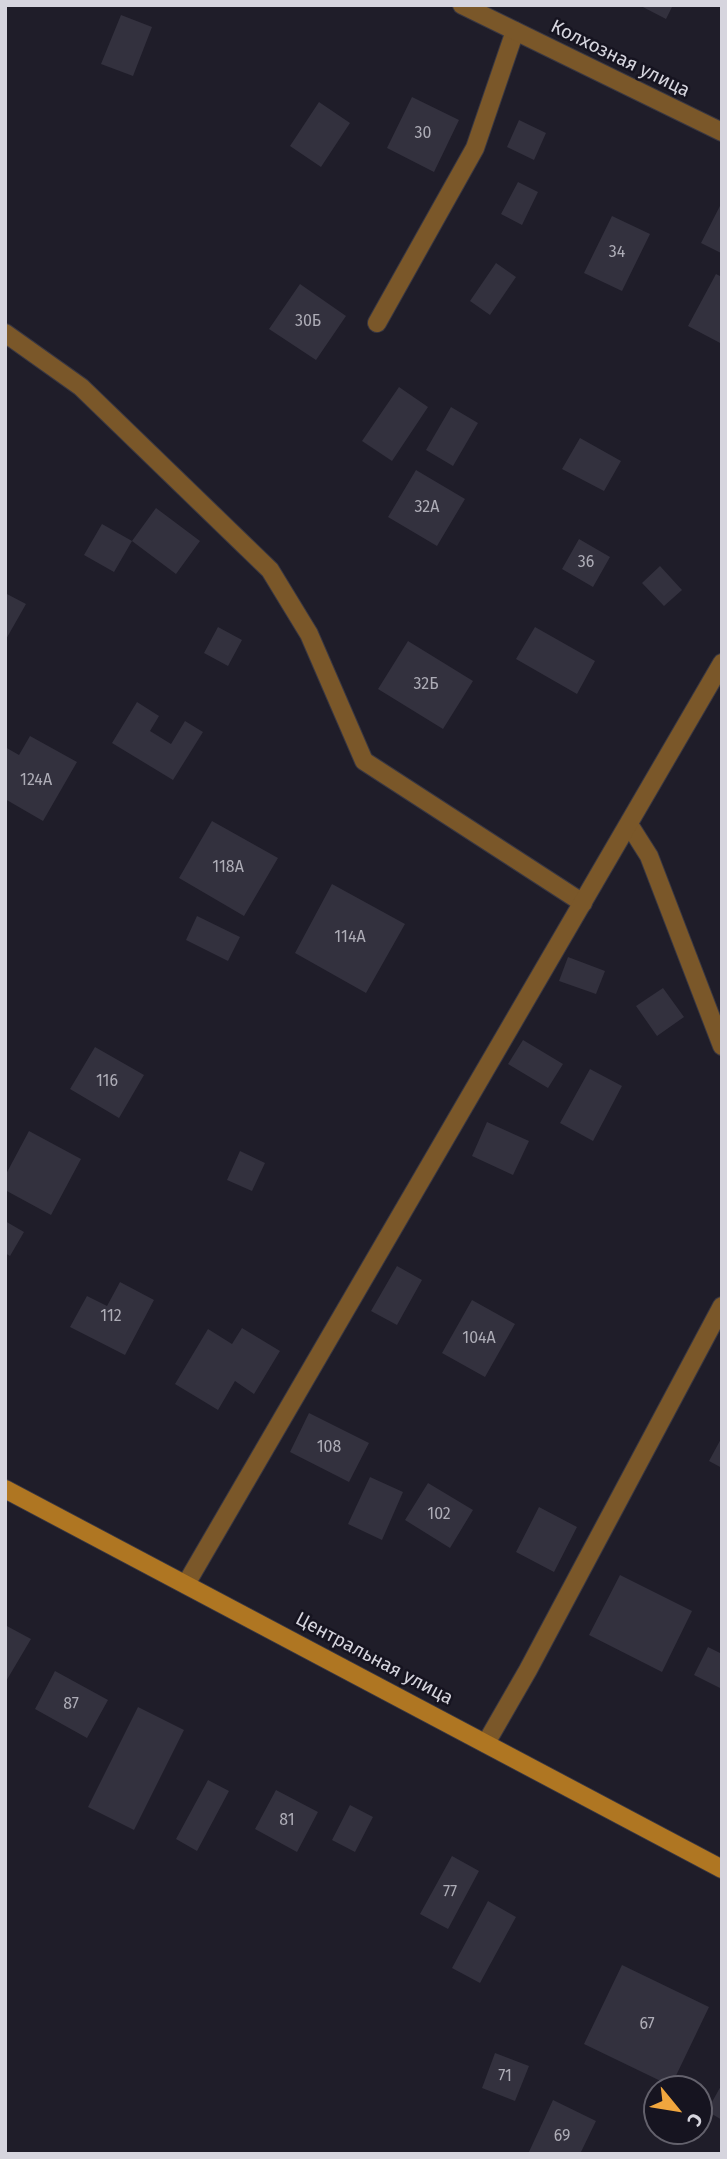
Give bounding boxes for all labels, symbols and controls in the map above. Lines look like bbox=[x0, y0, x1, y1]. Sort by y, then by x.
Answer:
street label: Колхозная улица bbox=[547, 15, 693, 103]
house number: 30 bbox=[415, 124, 431, 144]
house number: 34 bbox=[609, 243, 625, 263]
house number: 30Б bbox=[295, 312, 321, 332]
house number: 32А bbox=[415, 498, 439, 518]
house number: 36 bbox=[578, 553, 594, 573]
house number: 32Б bbox=[413, 675, 439, 695]
house number: 124А bbox=[20, 771, 52, 791]
house number: 118А bbox=[212, 858, 244, 878]
house number: 114А bbox=[334, 928, 366, 948]
house number: 116 bbox=[96, 1072, 118, 1092]
house number: 112 bbox=[100, 1307, 122, 1327]
house number: 104А bbox=[462, 1329, 496, 1349]
house number: 108 bbox=[317, 1438, 341, 1458]
house number: 102 bbox=[427, 1505, 451, 1525]
street label: Центральная улица bbox=[291, 1608, 457, 1710]
house number: 87 bbox=[63, 1695, 79, 1715]
house number: 81 bbox=[279, 1811, 295, 1831]
house number: 77 bbox=[443, 1883, 457, 1903]
house number: 67 bbox=[639, 2015, 655, 2035]
house number: 71 bbox=[498, 2067, 512, 2087]
north arrow bbox=[643, 2075, 713, 2145]
text: С bbox=[682, 2109, 708, 2130]
house number: 69 bbox=[554, 2127, 570, 2147]

